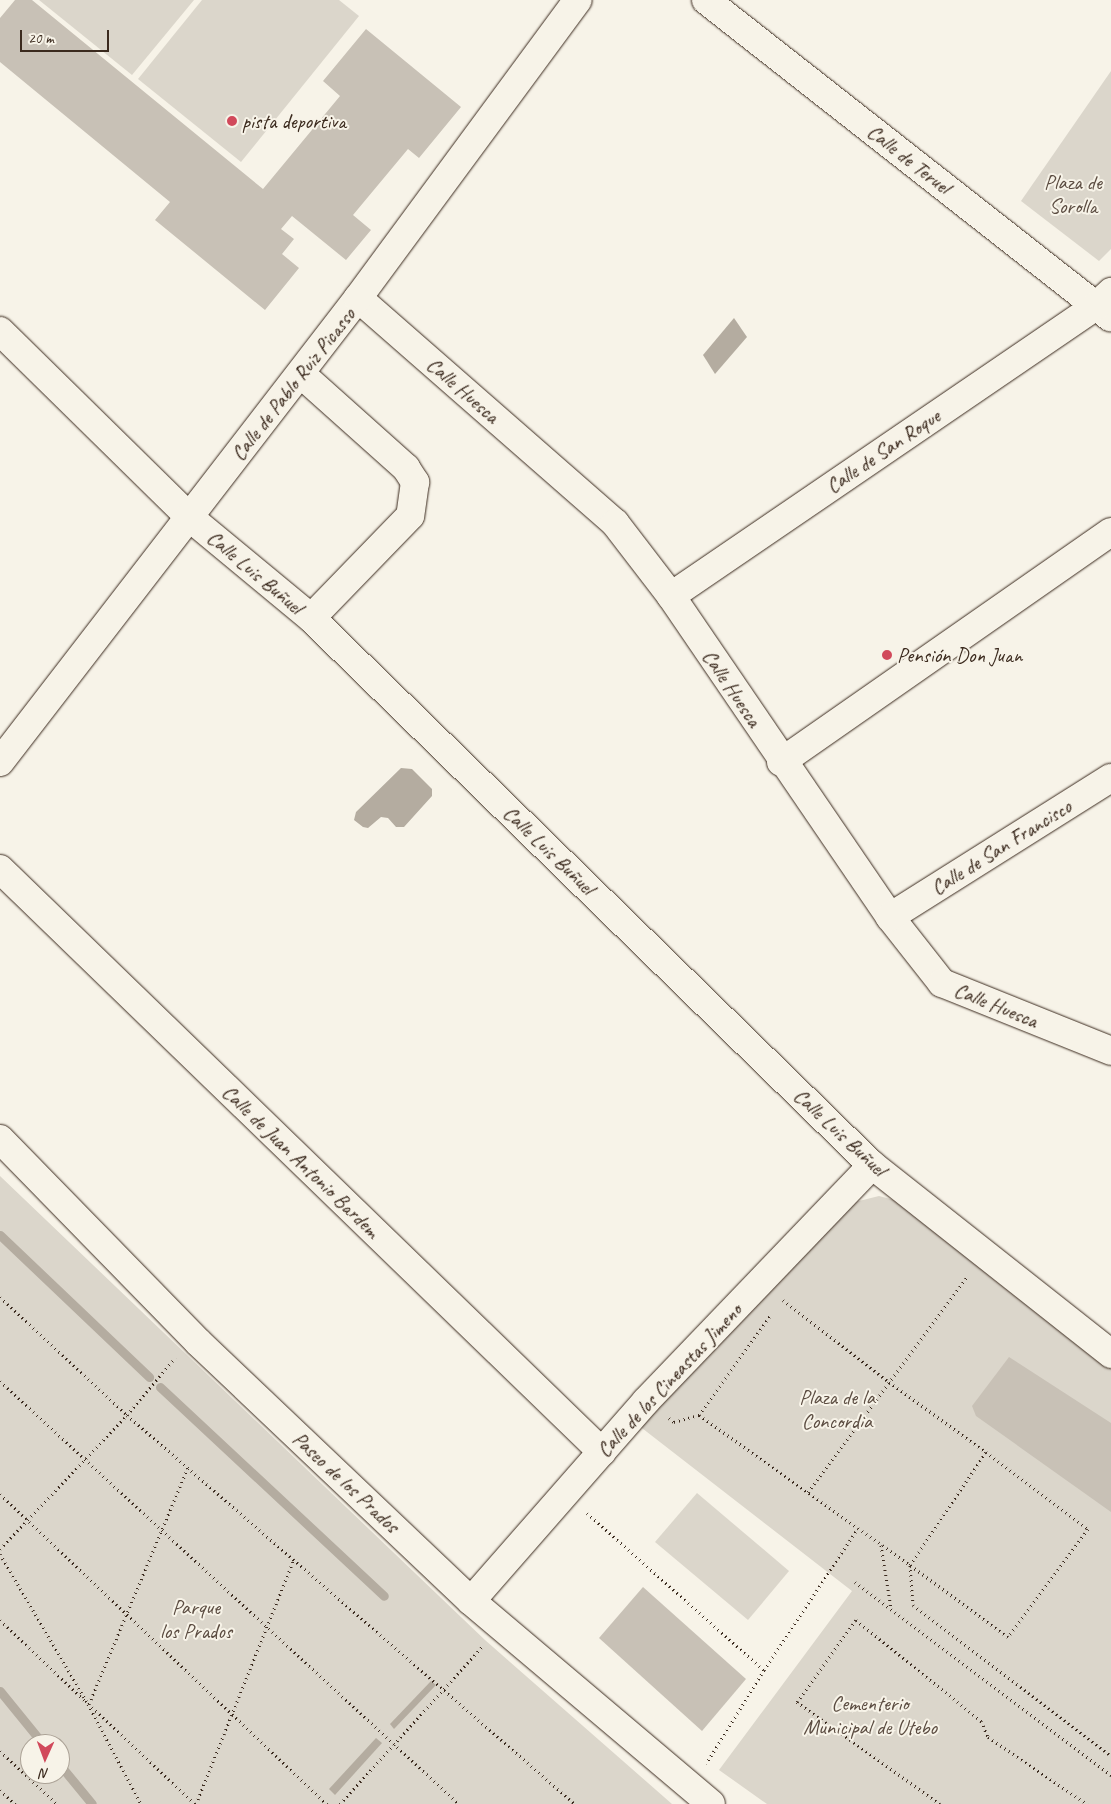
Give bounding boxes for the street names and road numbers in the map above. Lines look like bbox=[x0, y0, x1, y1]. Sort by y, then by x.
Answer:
street label: Calle de Teruel bbox=[862, 119, 956, 199]
street label: Calle de Pablo Ruiz Picasso bbox=[225, 303, 361, 465]
street label: Calle Huesca bbox=[422, 352, 504, 428]
street label: Calle de San Roque bbox=[821, 403, 945, 499]
street label: Calle Luis Buñuel bbox=[202, 525, 308, 619]
street label: Calle Huesca bbox=[697, 645, 767, 731]
street label: Calle de San Francisco bbox=[926, 794, 1076, 900]
street label: Calle Luis Buñuel bbox=[498, 800, 600, 900]
street label: Calle Huesca bbox=[951, 977, 1041, 1033]
street label: Calle de Juan Antonio Bardem bbox=[217, 1079, 385, 1243]
street label: Calle Luis Buñuel bbox=[789, 1083, 891, 1181]
street label: Calle de los Cineastas Jimeno bbox=[591, 1298, 747, 1462]
street label: Paseo de los Prados bbox=[287, 1426, 405, 1538]

